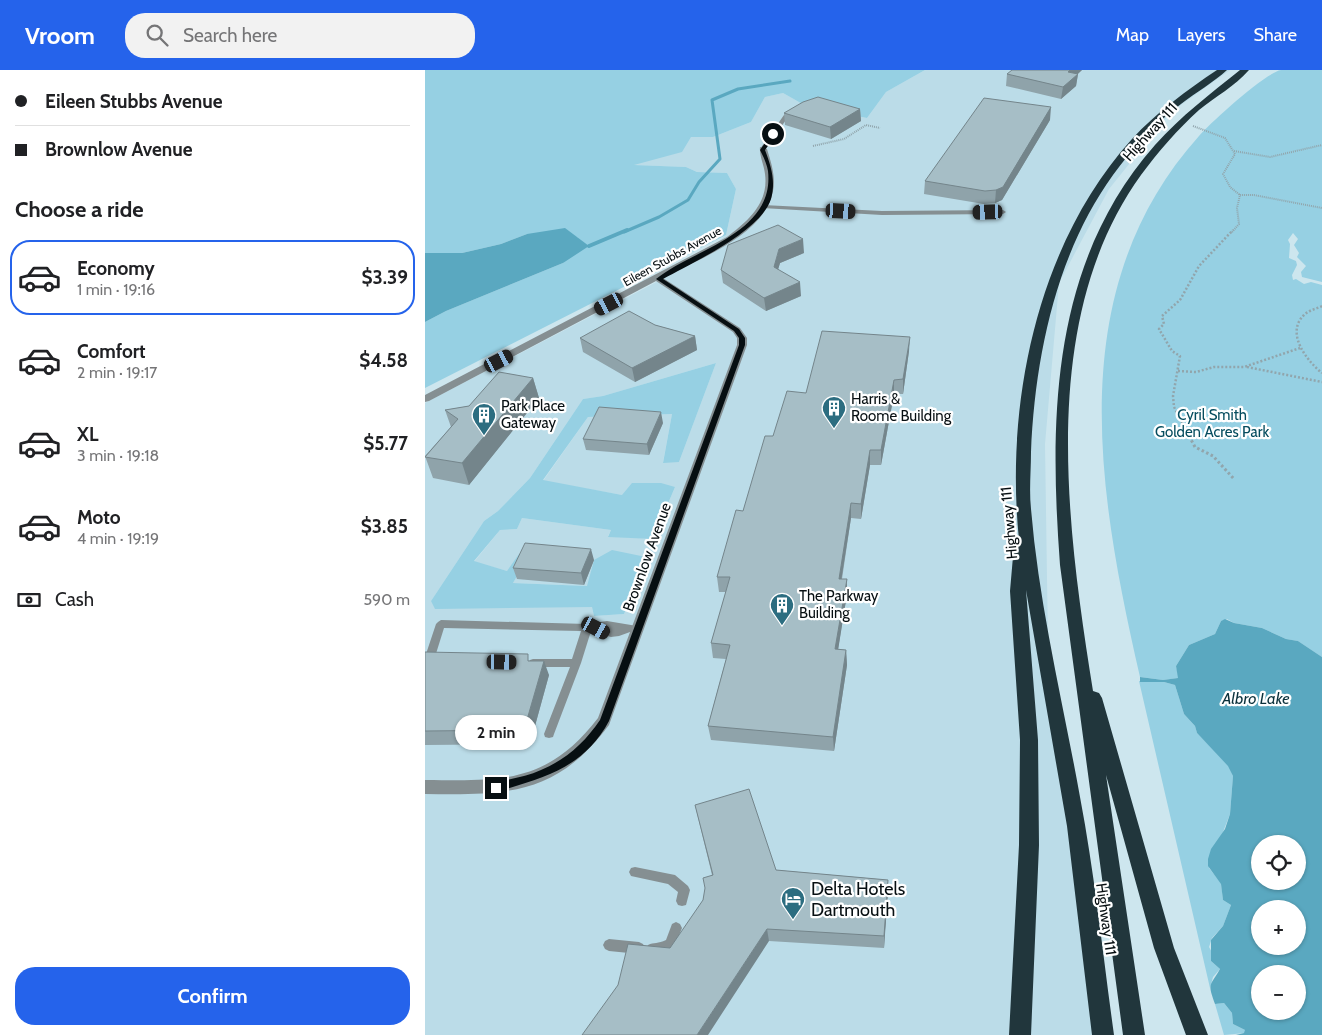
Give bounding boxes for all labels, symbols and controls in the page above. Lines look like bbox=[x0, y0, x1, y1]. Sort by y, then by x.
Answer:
search box bbox=[125, 13, 475, 58]
text: Vroom bbox=[25, 21, 95, 50]
icon: search bbox=[143, 21, 171, 49]
text: Search here bbox=[183, 24, 277, 47]
text: Map bbox=[1116, 24, 1149, 46]
text: Layers bbox=[1177, 24, 1226, 46]
text: Share bbox=[1254, 24, 1297, 46]
text: Eileen Stubbs Avenue bbox=[45, 90, 223, 113]
street label: Highway 111 bbox=[1119, 99, 1181, 165]
route start bbox=[762, 123, 784, 145]
text: Brownlow Avenue bbox=[45, 138, 193, 161]
text: Choose a ride bbox=[15, 196, 144, 223]
car bbox=[825, 203, 856, 219]
car bbox=[972, 204, 1003, 220]
street label: Eileen Stubbs Avenue bbox=[620, 223, 724, 289]
icon: car bbox=[17, 255, 62, 300]
text: Economy bbox=[77, 257, 155, 280]
text: $3.39 bbox=[362, 266, 408, 289]
text: 1 min · 19:16 bbox=[77, 280, 155, 299]
car bbox=[592, 291, 625, 317]
icon: car bbox=[17, 338, 62, 383]
text: Comfort bbox=[77, 340, 146, 363]
car bbox=[482, 348, 515, 374]
text: $4.58 bbox=[359, 349, 408, 372]
text: 2 min · 19:17 bbox=[77, 363, 157, 382]
place label: Harris & Roome Building bbox=[851, 390, 952, 425]
building icon: Harris & Roome Building bbox=[821, 395, 847, 429]
place label: Park Place Gateway bbox=[501, 397, 565, 432]
building icon: Park Place Gateway bbox=[471, 402, 497, 436]
park label: Cyril Smith Golden Acres Park bbox=[1155, 406, 1269, 441]
icon: car bbox=[17, 421, 62, 466]
text: XL bbox=[77, 423, 98, 446]
text: $5.77 bbox=[363, 432, 408, 455]
text: 3 min · 19:18 bbox=[77, 446, 159, 465]
street label: Highway 111 bbox=[997, 486, 1021, 560]
street label: Brownlow Avenue bbox=[619, 500, 675, 614]
icon: car bbox=[17, 504, 62, 549]
text: Moto bbox=[77, 506, 121, 529]
text: $3.85 bbox=[361, 515, 408, 538]
text: 4 min · 19:19 bbox=[77, 529, 159, 548]
icon: cash bbox=[15, 586, 43, 614]
place label: The Parkway Building bbox=[799, 587, 879, 622]
text: Cash bbox=[55, 588, 94, 611]
text: 590 m bbox=[363, 590, 410, 609]
building icon: The Parkway Building bbox=[769, 592, 795, 626]
car bbox=[579, 614, 612, 642]
car bbox=[486, 654, 517, 670]
water label: Albro Lake bbox=[1221, 689, 1290, 708]
callout: 2 min bbox=[455, 716, 537, 750]
text: 2 min bbox=[477, 723, 515, 742]
route end bbox=[485, 777, 507, 799]
map controls bbox=[1251, 835, 1306, 1020]
button: locate bbox=[1251, 835, 1306, 890]
place label: Delta Hotels Dartmouth bbox=[811, 878, 905, 921]
street label: Highway 111 bbox=[1092, 882, 1120, 956]
hotel icon: Delta Hotels Dartmouth bbox=[780, 886, 806, 920]
button: + bbox=[1251, 900, 1306, 955]
button: − bbox=[1251, 965, 1306, 1020]
button: Confirm bbox=[15, 967, 410, 1025]

